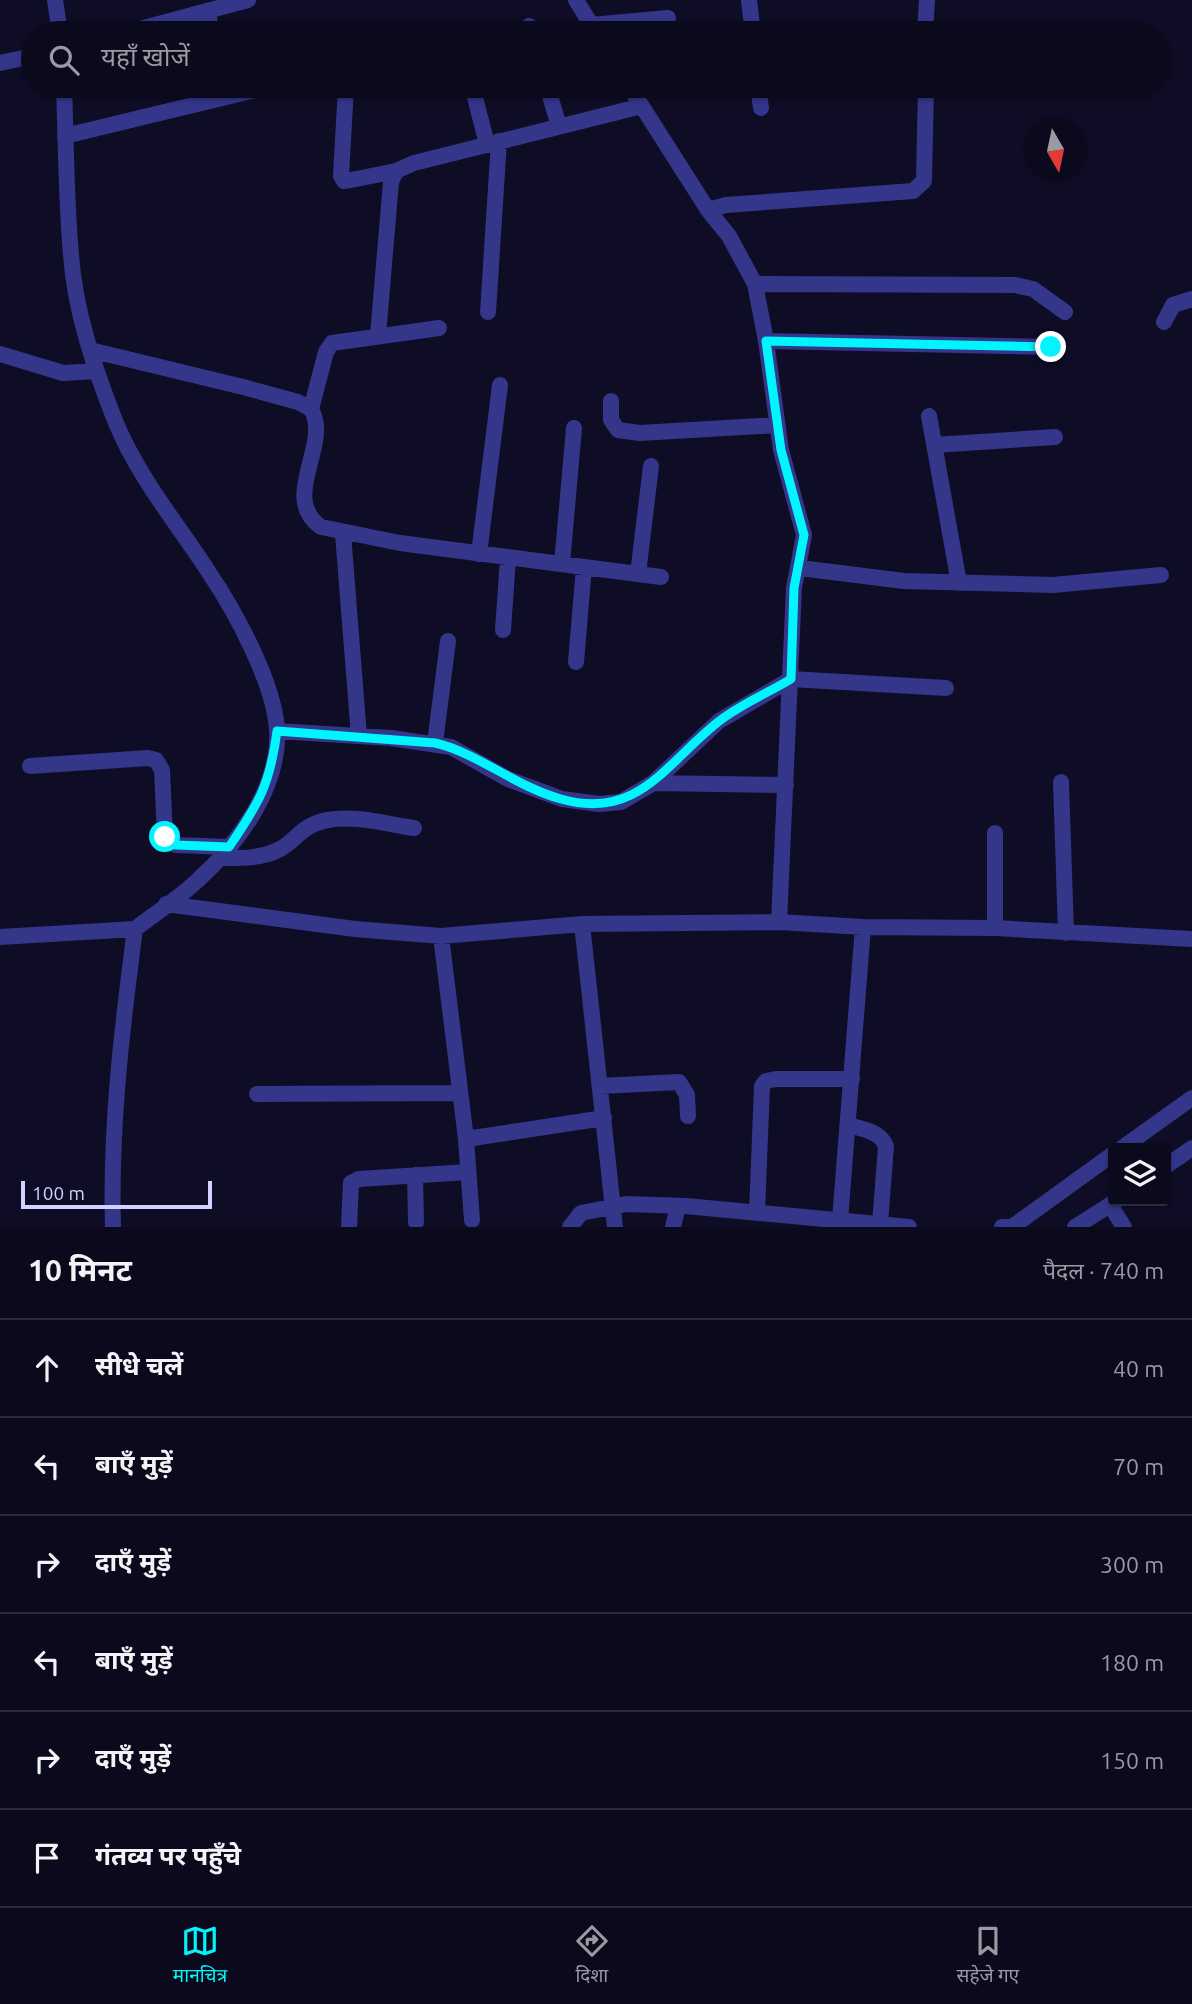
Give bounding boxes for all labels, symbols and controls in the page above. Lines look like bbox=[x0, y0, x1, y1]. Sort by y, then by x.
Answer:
search box bbox=[21, 21, 1171, 98]
icon: search bbox=[45, 41, 83, 79]
text: यहाँ खोजें bbox=[101, 42, 190, 71]
north arrow bbox=[1024, 119, 1087, 182]
route end bbox=[1035, 331, 1066, 362]
route start bbox=[149, 821, 180, 852]
map controls bbox=[1108, 1143, 1171, 1206]
button: layers bbox=[1108, 1143, 1171, 1206]
scale bar bbox=[21, 1178, 212, 1210]
text: 100 m bbox=[32, 1182, 85, 1204]
text: 10 मिनट bbox=[28, 1253, 132, 1287]
text: पैदल · 740 m bbox=[1043, 1258, 1164, 1283]
icon: ahead bbox=[28, 1349, 66, 1387]
text: सीधे चलें bbox=[95, 1351, 183, 1380]
text: 40 m bbox=[1113, 1356, 1164, 1381]
icon: left bbox=[28, 1447, 66, 1485]
text: बाएँ मुड़ें bbox=[95, 1449, 172, 1478]
text: 70 m bbox=[1113, 1454, 1164, 1479]
icon: right bbox=[28, 1545, 66, 1583]
text: दाएँ मुड़ें bbox=[95, 1547, 171, 1576]
text: 300 m bbox=[1100, 1552, 1164, 1577]
icon: left bbox=[28, 1643, 66, 1681]
text: बाएँ मुड़ें bbox=[95, 1645, 172, 1674]
text: 180 m bbox=[1100, 1650, 1164, 1675]
icon: right bbox=[28, 1741, 66, 1779]
text: दाएँ मुड़ें bbox=[95, 1743, 171, 1772]
text: 150 m bbox=[1100, 1748, 1164, 1773]
icon: arrive bbox=[28, 1839, 66, 1877]
text: गंतव्य पर पहुँचे bbox=[95, 1841, 241, 1870]
tab: मानचित्र bbox=[173, 1922, 227, 1990]
tab: दिशा bbox=[573, 1922, 611, 1990]
tab: सहेजे गए bbox=[957, 1922, 1019, 1990]

